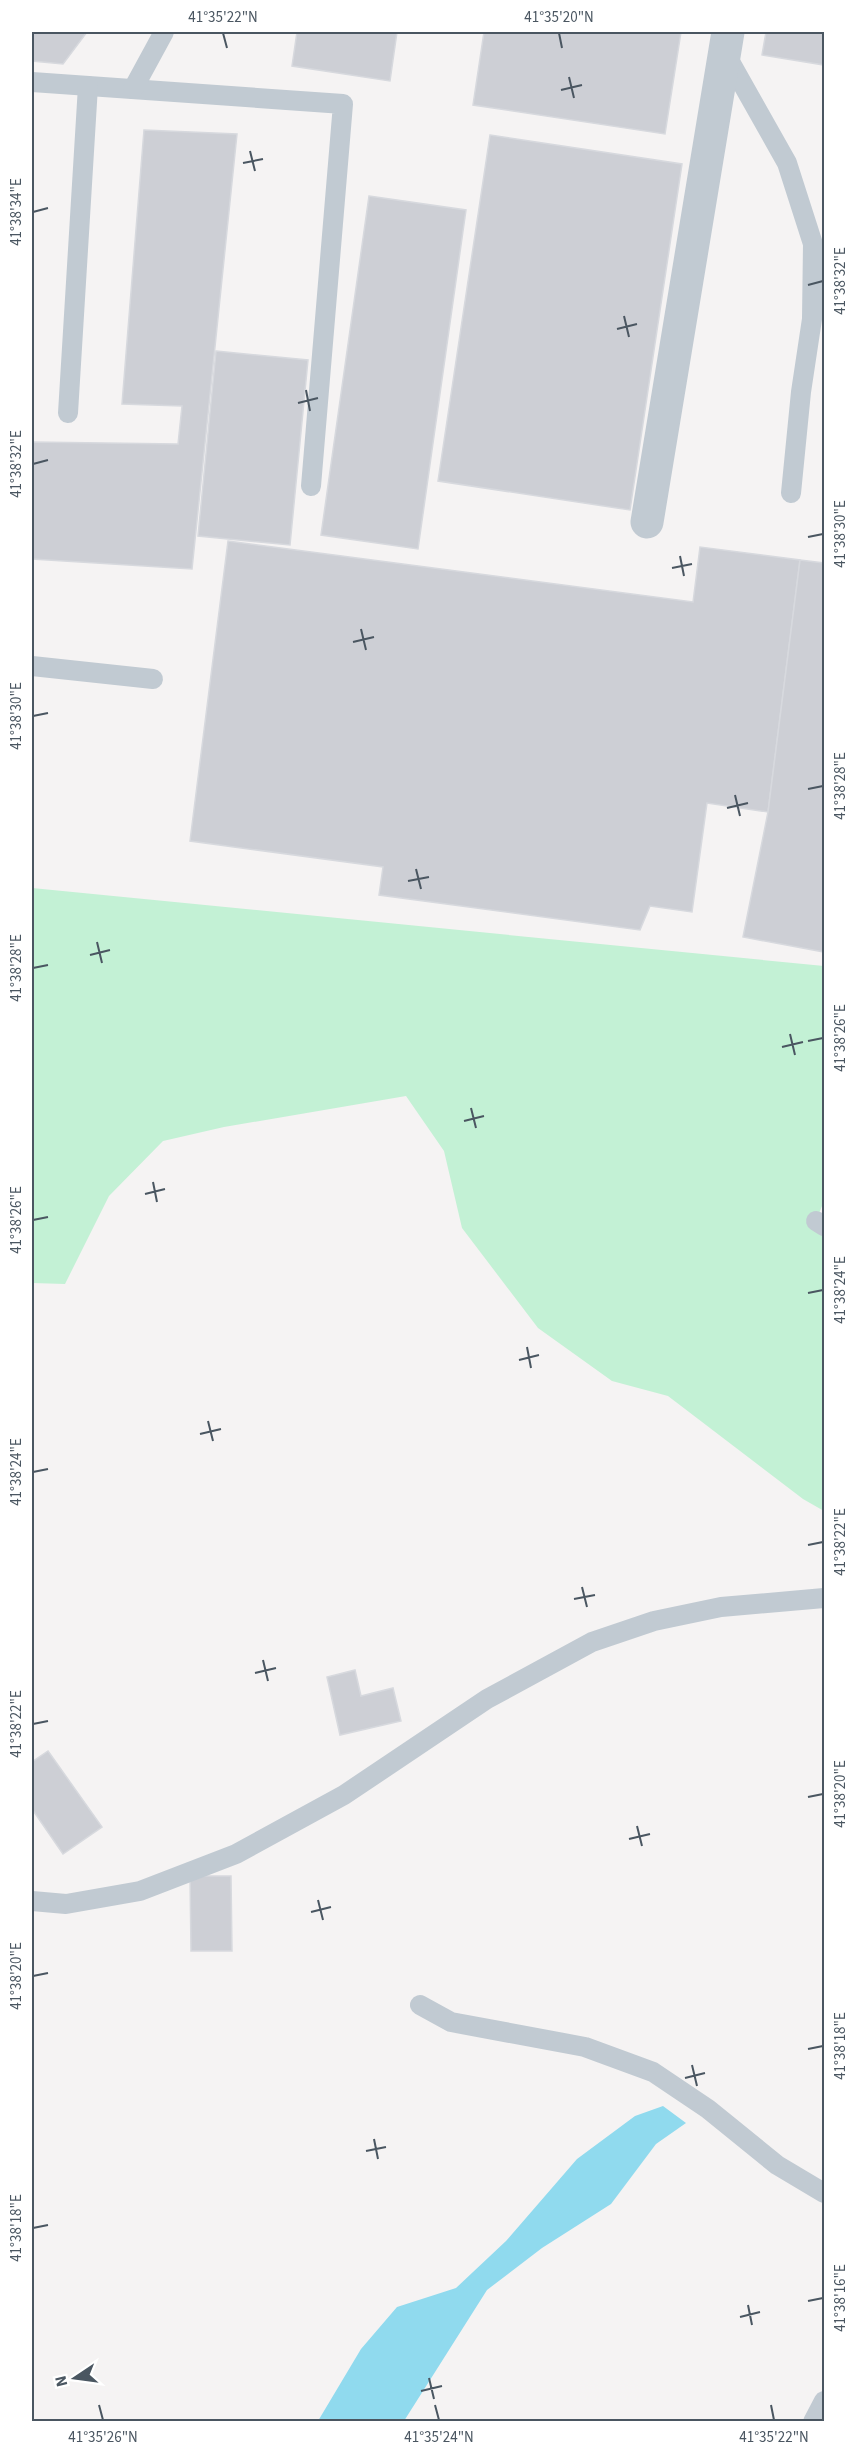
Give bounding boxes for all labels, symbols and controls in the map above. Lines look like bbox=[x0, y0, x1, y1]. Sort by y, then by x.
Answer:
text: 41°35'22"N bbox=[188, 7, 258, 28]
text: 41°35'20"N bbox=[524, 7, 594, 28]
text: 41°38'34"E bbox=[6, 178, 27, 246]
text: 41°38'32"E bbox=[830, 247, 851, 315]
text: 41°38'32"E bbox=[6, 430, 27, 498]
text: 41°38'30"E bbox=[830, 500, 851, 568]
text: 41°38'30"E bbox=[6, 682, 27, 750]
text: 41°38'28"E bbox=[830, 752, 851, 820]
text: 41°38'28"E bbox=[6, 934, 27, 1002]
text: 41°38'26"E bbox=[830, 1004, 851, 1072]
text: 41°38'26"E bbox=[6, 1186, 27, 1254]
text: 41°38'24"E bbox=[830, 1256, 851, 1324]
text: 41°38'24"E bbox=[6, 1438, 27, 1506]
text: 41°38'22"E bbox=[830, 1508, 851, 1576]
text: 41°38'22"E bbox=[6, 1690, 27, 1758]
text: 41°38'20"E bbox=[830, 1760, 851, 1828]
text: 41°38'20"E bbox=[6, 1942, 27, 2010]
text: 41°38'18"E bbox=[830, 2012, 851, 2080]
text: 41°38'18"E bbox=[6, 2194, 27, 2262]
text: 41°38'16"E bbox=[830, 2264, 851, 2332]
north arrow bbox=[45, 2348, 105, 2408]
text: N bbox=[49, 2373, 73, 2389]
text: 41°35'26"N bbox=[68, 2427, 138, 2448]
text: 41°35'24"N bbox=[404, 2427, 474, 2448]
text: 41°35'22"N bbox=[739, 2427, 809, 2448]

